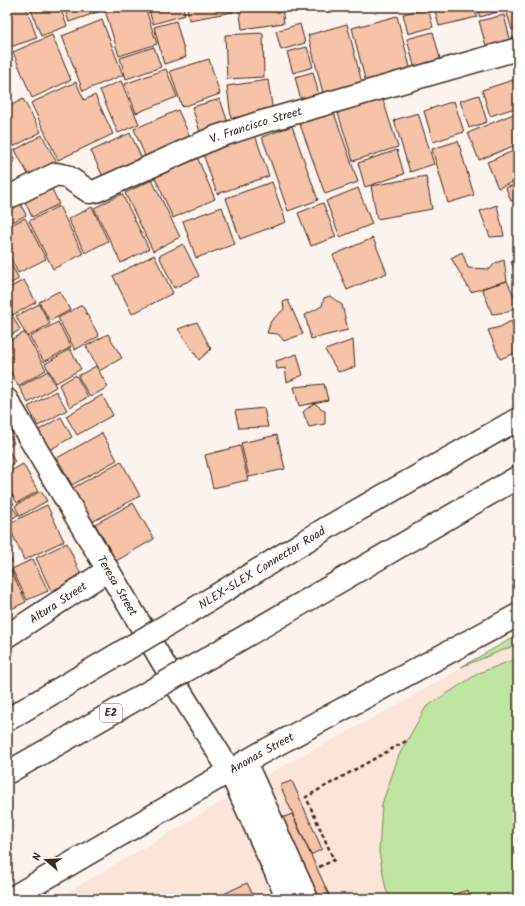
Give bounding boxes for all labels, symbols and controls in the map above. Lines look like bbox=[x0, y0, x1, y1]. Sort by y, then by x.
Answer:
street label: V. Francisco Street bbox=[206, 101, 305, 148]
street label: NLEX-SLEX Connector Road bbox=[194, 521, 330, 614]
street label: Teresa Street bbox=[92, 552, 143, 620]
street label: Altura Street bbox=[25, 577, 91, 629]
road number: E2 bbox=[100, 704, 122, 722]
street label: Anonas Street bbox=[226, 727, 298, 779]
north arrow bbox=[26, 840, 66, 880]
text: N bbox=[28, 851, 47, 863]

